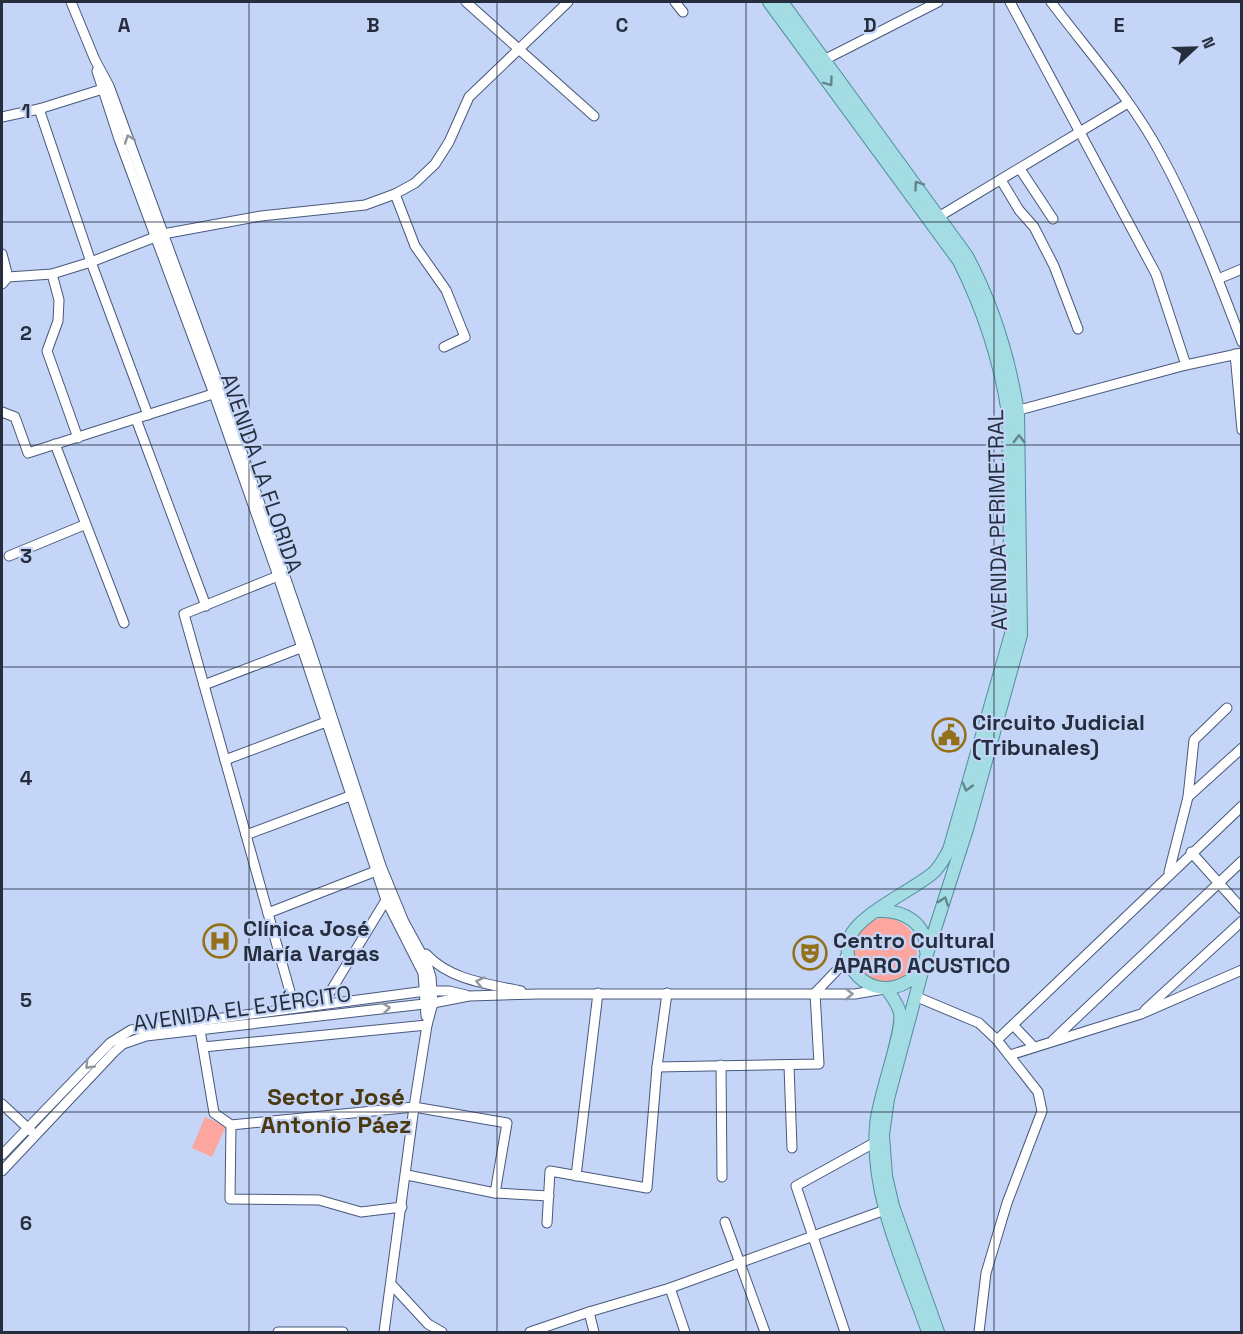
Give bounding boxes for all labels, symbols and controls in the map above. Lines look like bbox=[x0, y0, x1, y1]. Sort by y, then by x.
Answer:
text: A bbox=[118, 12, 131, 38]
text: B bbox=[366, 12, 380, 38]
text: C bbox=[616, 12, 629, 38]
text: D bbox=[863, 12, 877, 38]
text: E bbox=[1113, 12, 1125, 38]
north arrow bbox=[1165, 18, 1225, 78]
text: N bbox=[1197, 34, 1220, 51]
one-way arrow bbox=[822, 75, 833, 86]
text: 1 bbox=[21, 98, 31, 124]
one-way arrow bbox=[123, 134, 136, 145]
one-way arrow bbox=[914, 180, 925, 191]
text: 2 bbox=[20, 320, 32, 346]
street label: AVENIDA LA FLORIDA bbox=[215, 370, 309, 577]
street label: AVENIDA PERIMETRAL bbox=[981, 409, 1013, 631]
one-way arrow bbox=[1013, 435, 1025, 444]
text: 3 bbox=[20, 543, 32, 569]
place label: Circuito Judicial (Tribunales) bbox=[972, 708, 1145, 761]
public building icon: Circuito Judicial (Tribunales) bbox=[931, 717, 967, 753]
text: 4 bbox=[20, 765, 33, 791]
one-way arrow bbox=[962, 781, 974, 792]
one-way arrow bbox=[937, 896, 949, 907]
place label: Clínica José María Vargas bbox=[243, 914, 380, 967]
hospital icon: Clínica José María Vargas bbox=[202, 923, 238, 959]
place label: Centro Cultural APARO ACUSTICO bbox=[833, 926, 1011, 979]
theatre icon: Centro Cultural APARO ACUSTICO bbox=[792, 935, 828, 971]
one-way arrow bbox=[476, 977, 486, 990]
street label: AVENIDA EL EJÉRCITO bbox=[131, 979, 353, 1037]
text: 5 bbox=[20, 987, 32, 1013]
one-way arrow bbox=[845, 988, 854, 1000]
one-way arrow bbox=[382, 1003, 391, 1015]
one-way arrow bbox=[85, 1058, 96, 1068]
district label: Sector José Antonio Páez bbox=[261, 1081, 411, 1140]
text: 6 bbox=[20, 1210, 32, 1236]

